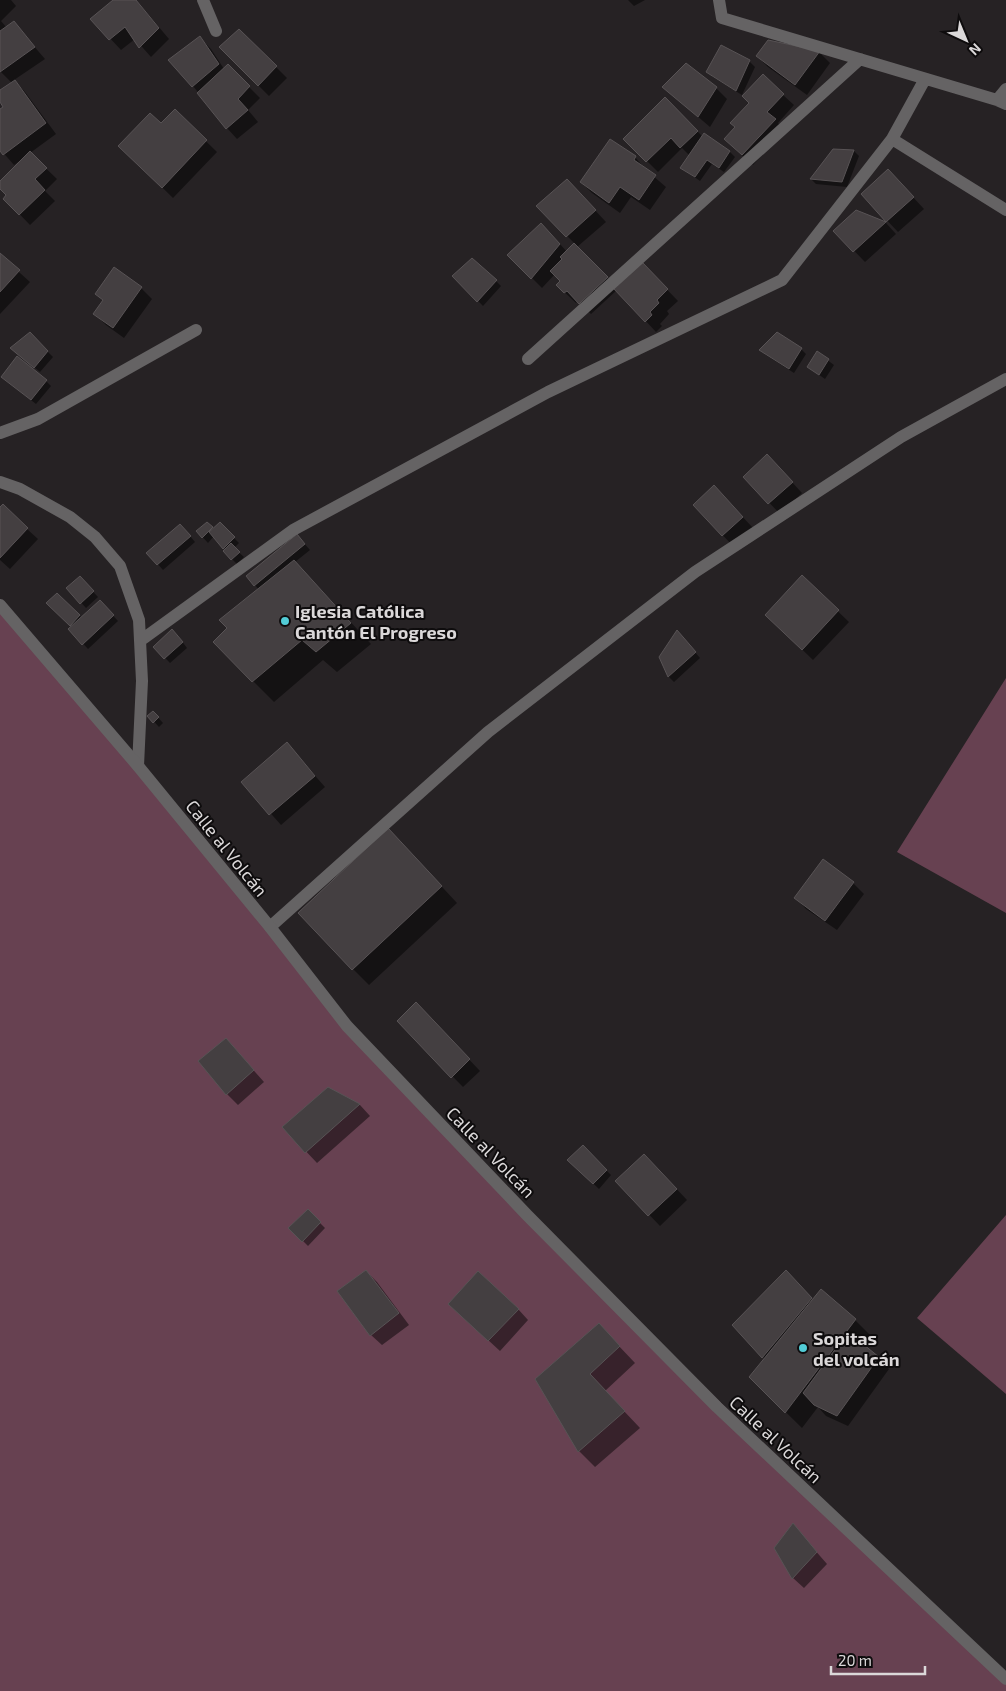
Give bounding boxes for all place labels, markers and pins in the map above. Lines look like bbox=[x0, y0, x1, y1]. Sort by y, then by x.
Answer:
place label: Iglesia Católica Cantón El Progreso bbox=[295, 600, 457, 643]
marker: Iglesia Católica Cantón El Progreso bbox=[279, 615, 291, 627]
place label: Sopitas del volcán bbox=[813, 1327, 900, 1370]
marker: Sopitas del volcán bbox=[797, 1342, 809, 1354]

